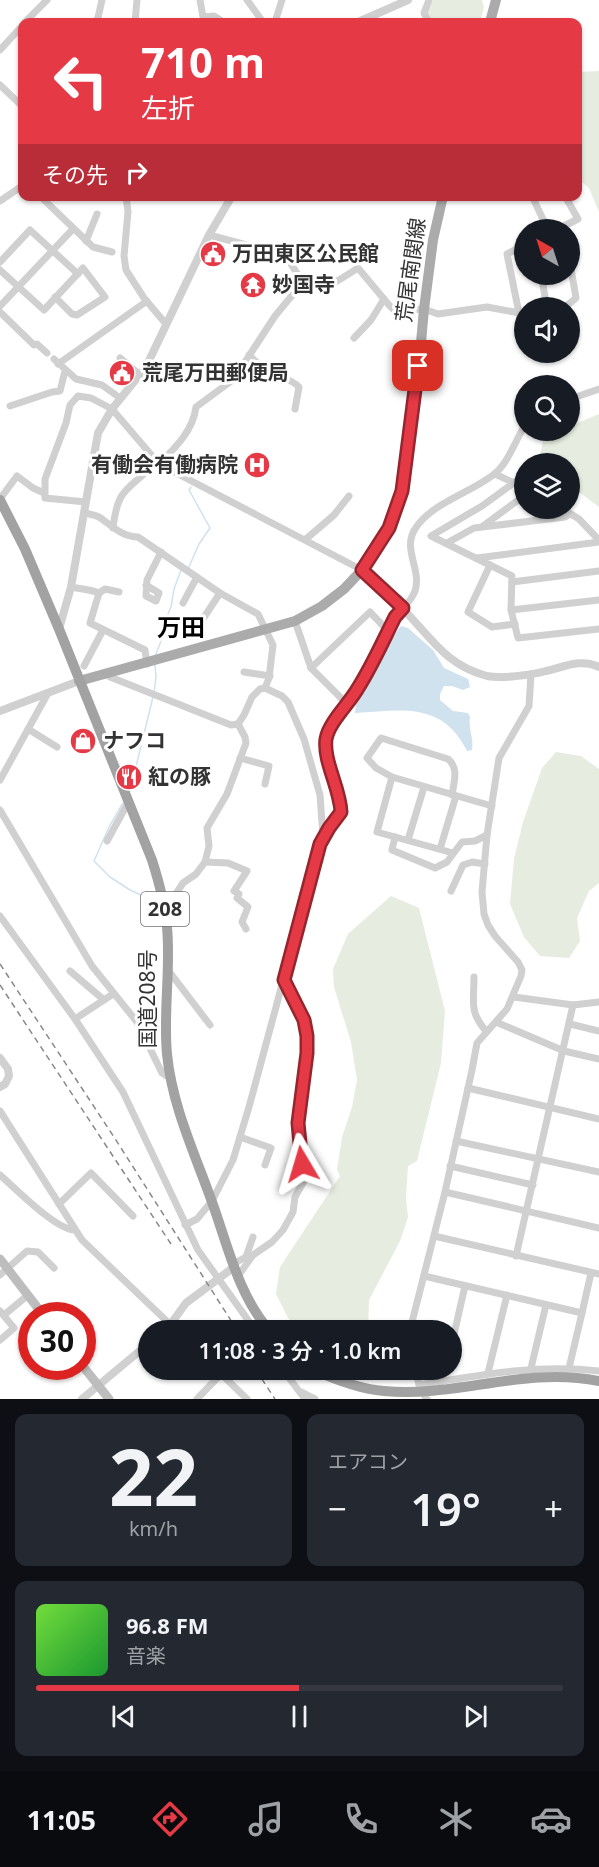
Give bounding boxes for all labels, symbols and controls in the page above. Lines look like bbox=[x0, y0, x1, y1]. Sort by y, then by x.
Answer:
text: 710 m bbox=[141, 33, 265, 90]
icon: left bbox=[42, 42, 120, 120]
text: 左折 bbox=[141, 89, 195, 126]
icon: right bbox=[120, 156, 153, 189]
text: その先 bbox=[42, 159, 108, 189]
street label: 荒尾南関線 bbox=[389, 216, 431, 324]
north arrow bbox=[514, 219, 580, 285]
map controls bbox=[514, 219, 580, 519]
public building icon: 万田東区公民館 bbox=[198, 239, 228, 269]
place label: 万田東区公民館 bbox=[232, 239, 379, 267]
temple icon: 妙国寺 bbox=[238, 270, 268, 300]
place label: 妙国寺 bbox=[272, 270, 335, 298]
button: sound bbox=[514, 297, 580, 363]
pin bbox=[392, 340, 443, 391]
icon: arrive bbox=[401, 349, 434, 382]
public building icon: 荒尾万田郵便局 bbox=[107, 358, 137, 388]
place label: 荒尾万田郵便局 bbox=[142, 358, 289, 386]
button: search bbox=[514, 375, 580, 441]
place label: 有働会有働病院 bbox=[91, 450, 238, 478]
hospital icon: 有働会有働病院 bbox=[242, 450, 272, 480]
button: layers bbox=[514, 453, 580, 519]
district label: 万田 bbox=[157, 610, 205, 643]
shop icon: ナフコ bbox=[68, 726, 98, 756]
place label: ナフコ bbox=[103, 726, 166, 754]
restaurant icon: 紅の豚 bbox=[114, 762, 144, 792]
place label: 紅の豚 bbox=[148, 762, 211, 790]
road number: 208 bbox=[141, 892, 189, 926]
street label: 国道208号 bbox=[133, 949, 161, 1049]
position arrow bbox=[270, 1132, 334, 1196]
speed limit sign: 30 bbox=[18, 1302, 96, 1380]
text: 11:08 · 3 分 · 1.0 km bbox=[199, 1335, 401, 1365]
text: 22 bbox=[109, 1423, 198, 1529]
text: エアコン bbox=[328, 1448, 408, 1475]
text: 19° bbox=[410, 1478, 481, 1539]
text: − bbox=[328, 1486, 347, 1531]
text: + bbox=[544, 1486, 563, 1531]
text: km/h bbox=[129, 1515, 178, 1542]
text: 96.8 FM bbox=[126, 1610, 208, 1640]
text: 音楽 bbox=[126, 1642, 166, 1669]
icon: previous bbox=[107, 1700, 140, 1733]
icon: pause bbox=[283, 1700, 316, 1733]
icon: next bbox=[459, 1700, 492, 1733]
icon: directions bbox=[149, 1798, 191, 1840]
icon: music bbox=[245, 1798, 287, 1840]
icon: phone bbox=[340, 1798, 382, 1840]
icon: climate bbox=[435, 1798, 477, 1840]
icon: car bbox=[530, 1798, 572, 1840]
text: 11:05 bbox=[27, 1801, 96, 1838]

